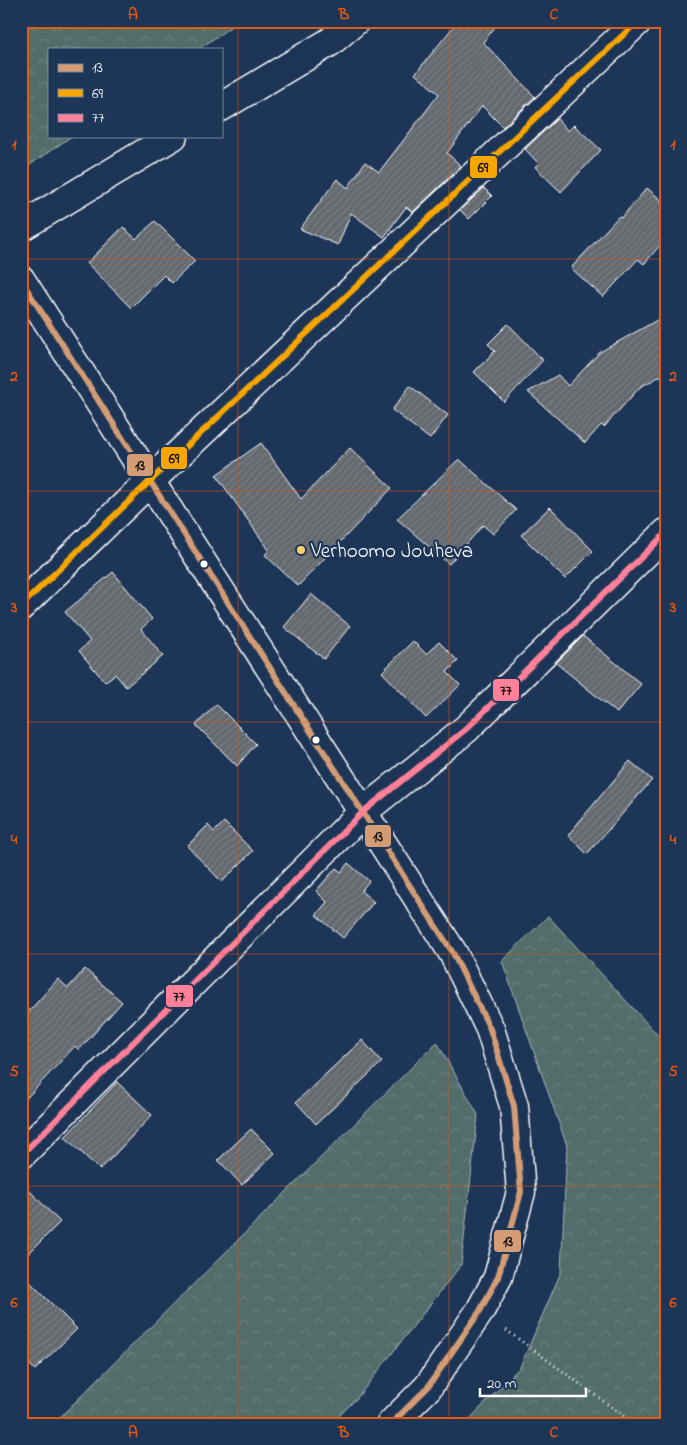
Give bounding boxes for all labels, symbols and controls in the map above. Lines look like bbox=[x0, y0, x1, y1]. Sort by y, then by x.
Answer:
text: A bbox=[128, 3, 138, 27]
text: B bbox=[338, 3, 350, 27]
text: C bbox=[550, 3, 559, 27]
legend bbox=[48, 48, 222, 138]
text: 13 bbox=[92, 57, 103, 79]
text: 69 bbox=[92, 83, 104, 105]
text: 77 bbox=[92, 107, 104, 129]
text: 1 bbox=[11, 133, 17, 157]
text: 1 bbox=[670, 133, 676, 157]
line badge: 69 bbox=[469, 155, 498, 179]
text: 69 bbox=[477, 158, 489, 179]
text: 2 bbox=[9, 365, 18, 389]
text: 2 bbox=[668, 365, 677, 389]
line badge: 69 bbox=[160, 446, 188, 470]
text: 69 bbox=[168, 449, 180, 470]
line badge: 13 bbox=[126, 453, 154, 477]
text: 13 bbox=[135, 456, 145, 477]
place label: Verhoomo Jouheva bbox=[310, 537, 473, 567]
marker: Verhoomo Jouheva bbox=[295, 544, 307, 556]
unlabelled marker bbox=[199, 559, 209, 569]
text: 3 bbox=[10, 596, 18, 620]
text: 3 bbox=[669, 596, 677, 620]
line badge: 77 bbox=[492, 678, 520, 702]
text: 77 bbox=[500, 681, 512, 702]
unlabelled marker bbox=[311, 735, 321, 745]
line badge: 13 bbox=[364, 824, 392, 848]
text: 13 bbox=[373, 827, 383, 848]
text: 4 bbox=[10, 828, 18, 852]
text: 4 bbox=[669, 828, 677, 852]
line badge: 77 bbox=[165, 984, 194, 1008]
text: 77 bbox=[173, 987, 185, 1008]
text: 5 bbox=[9, 1060, 19, 1084]
text: 5 bbox=[668, 1060, 678, 1084]
line badge: 13 bbox=[493, 1229, 522, 1253]
text: 13 bbox=[503, 1232, 513, 1253]
text: 6 bbox=[9, 1291, 18, 1315]
text: 6 bbox=[668, 1291, 677, 1315]
scale bar bbox=[480, 1365, 586, 1397]
text: 20 m bbox=[487, 1373, 517, 1395]
text: A bbox=[128, 1421, 138, 1445]
text: B bbox=[338, 1421, 350, 1445]
text: C bbox=[550, 1421, 559, 1445]

